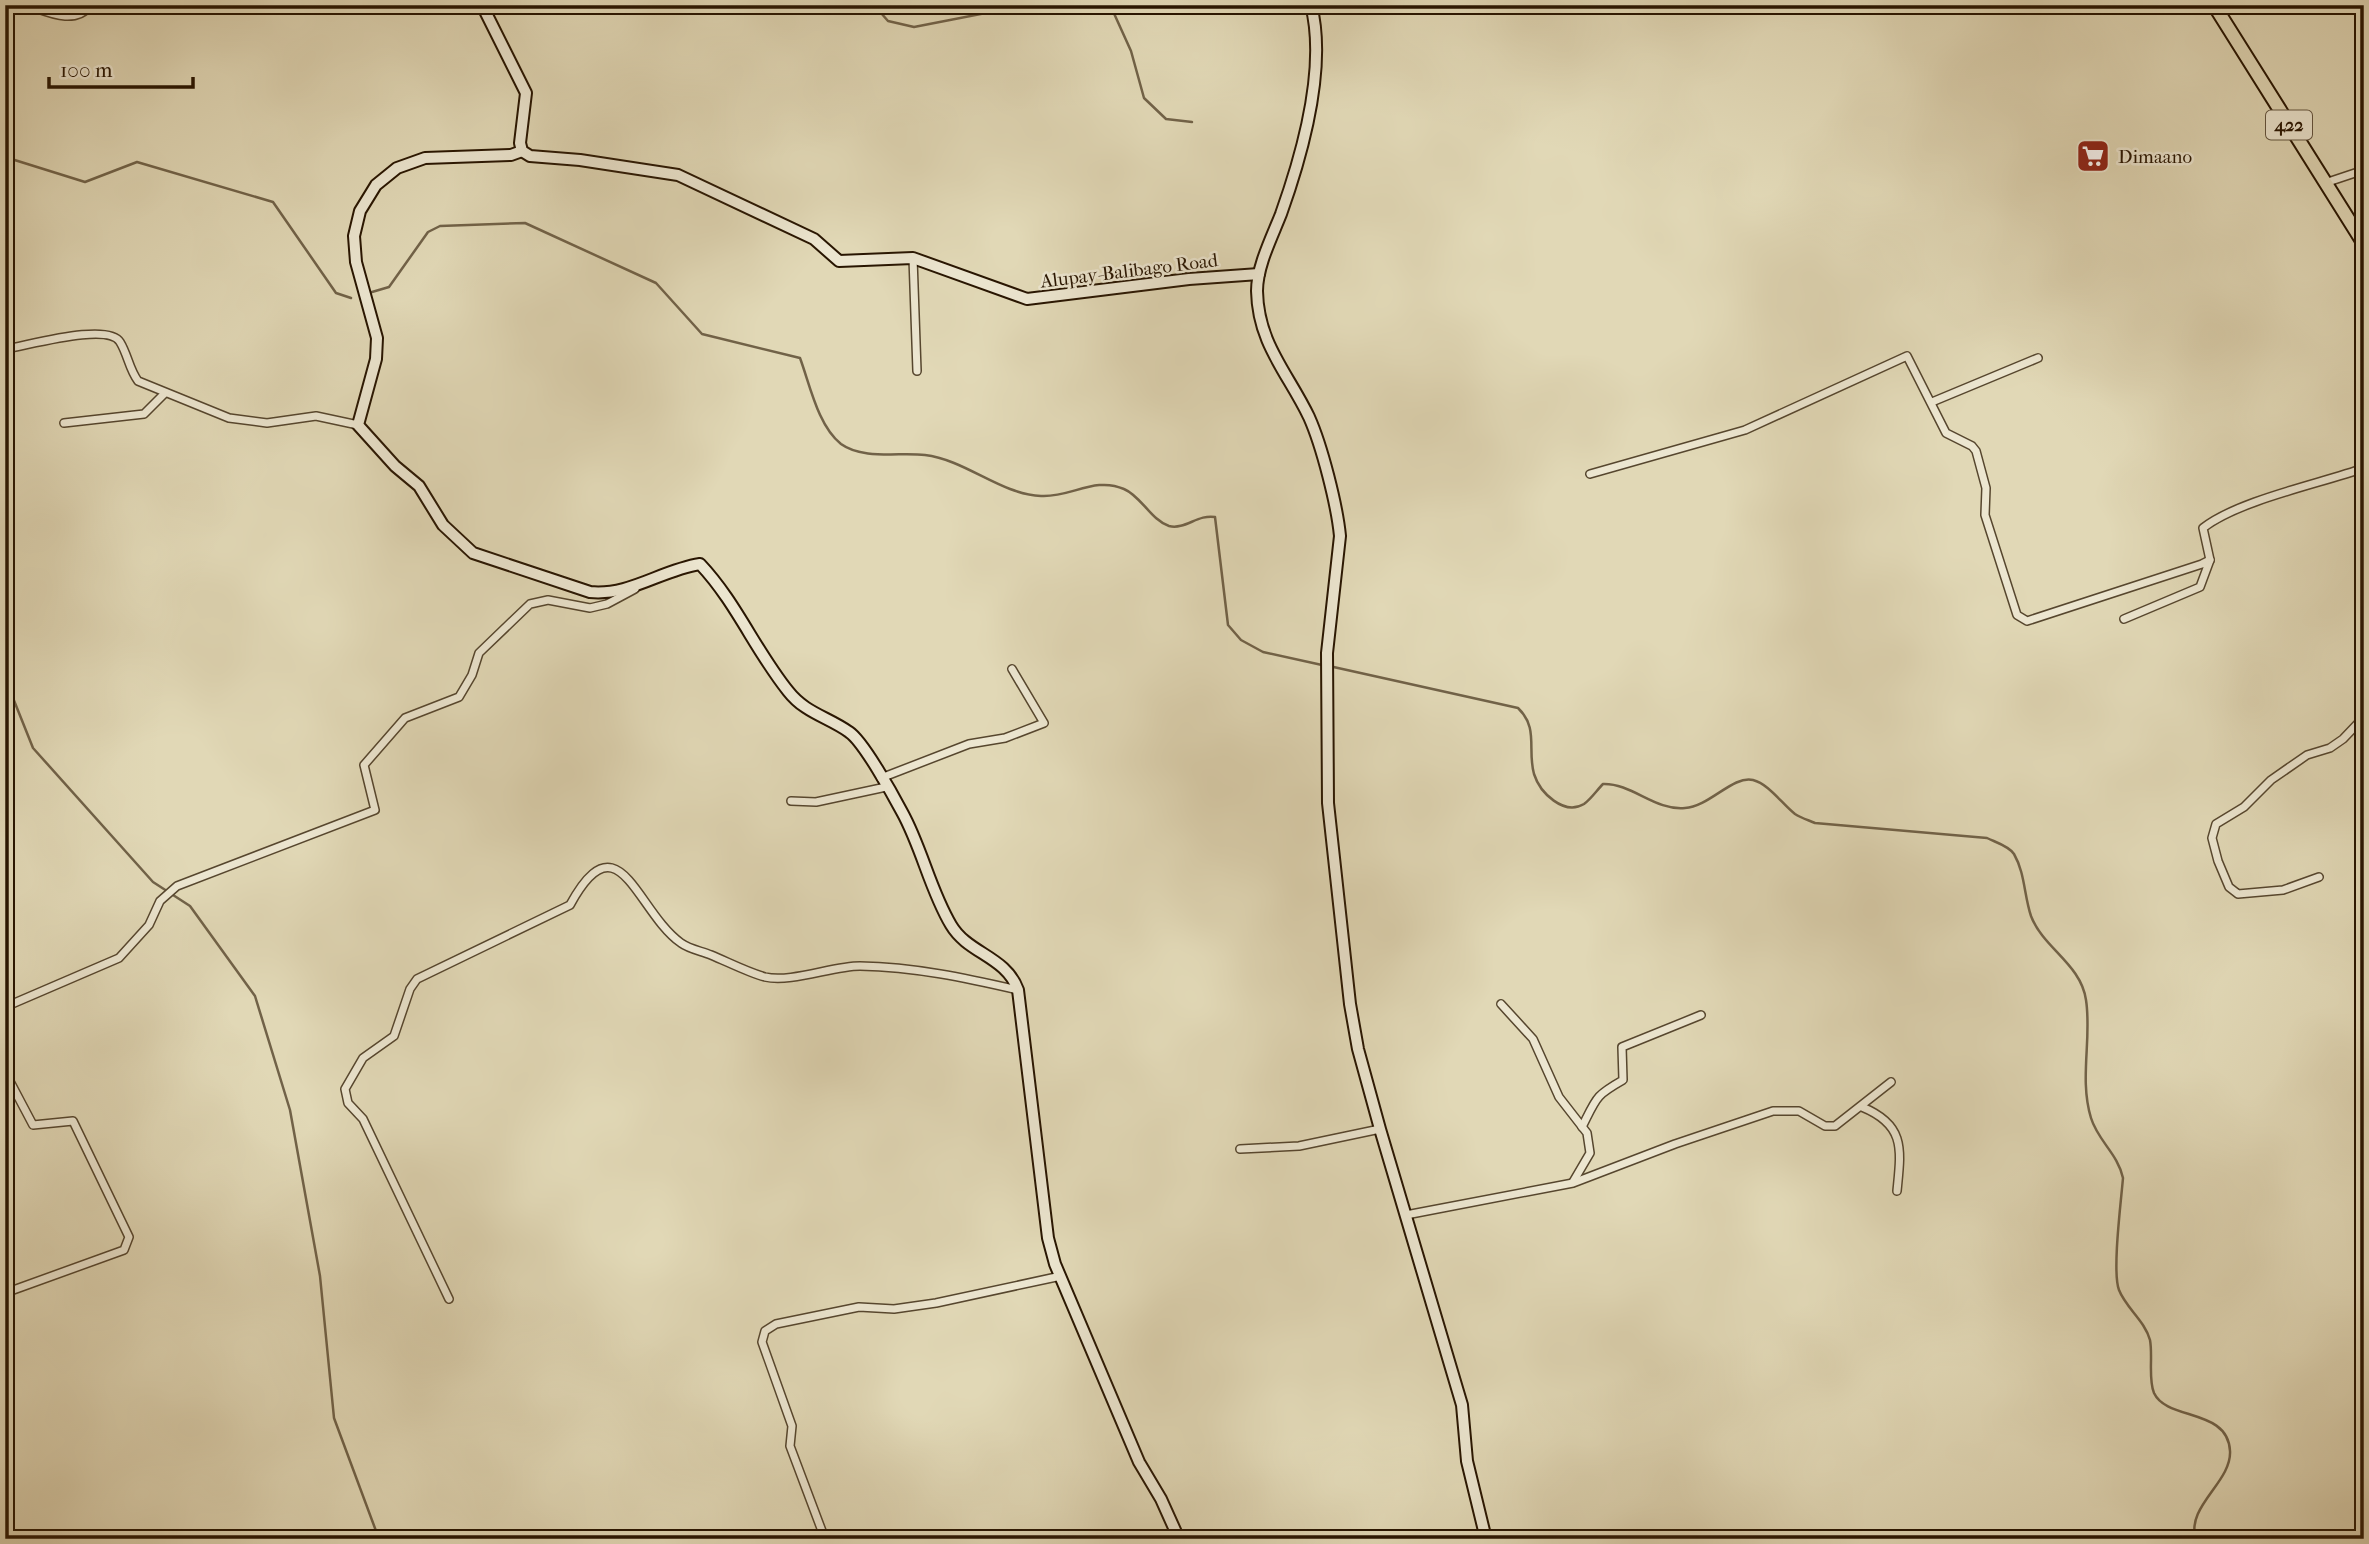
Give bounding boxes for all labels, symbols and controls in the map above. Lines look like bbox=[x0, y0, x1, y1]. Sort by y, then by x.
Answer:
scale bar bbox=[49, 46, 192, 90]
text: 100 m bbox=[60, 58, 113, 82]
road number: 422 bbox=[2266, 110, 2312, 140]
supermarket icon: Dimaano bbox=[2074, 137, 2112, 175]
place label: Dimaano bbox=[2118, 146, 2192, 168]
street label: Alupay-Balibago Road bbox=[1038, 249, 1220, 293]

